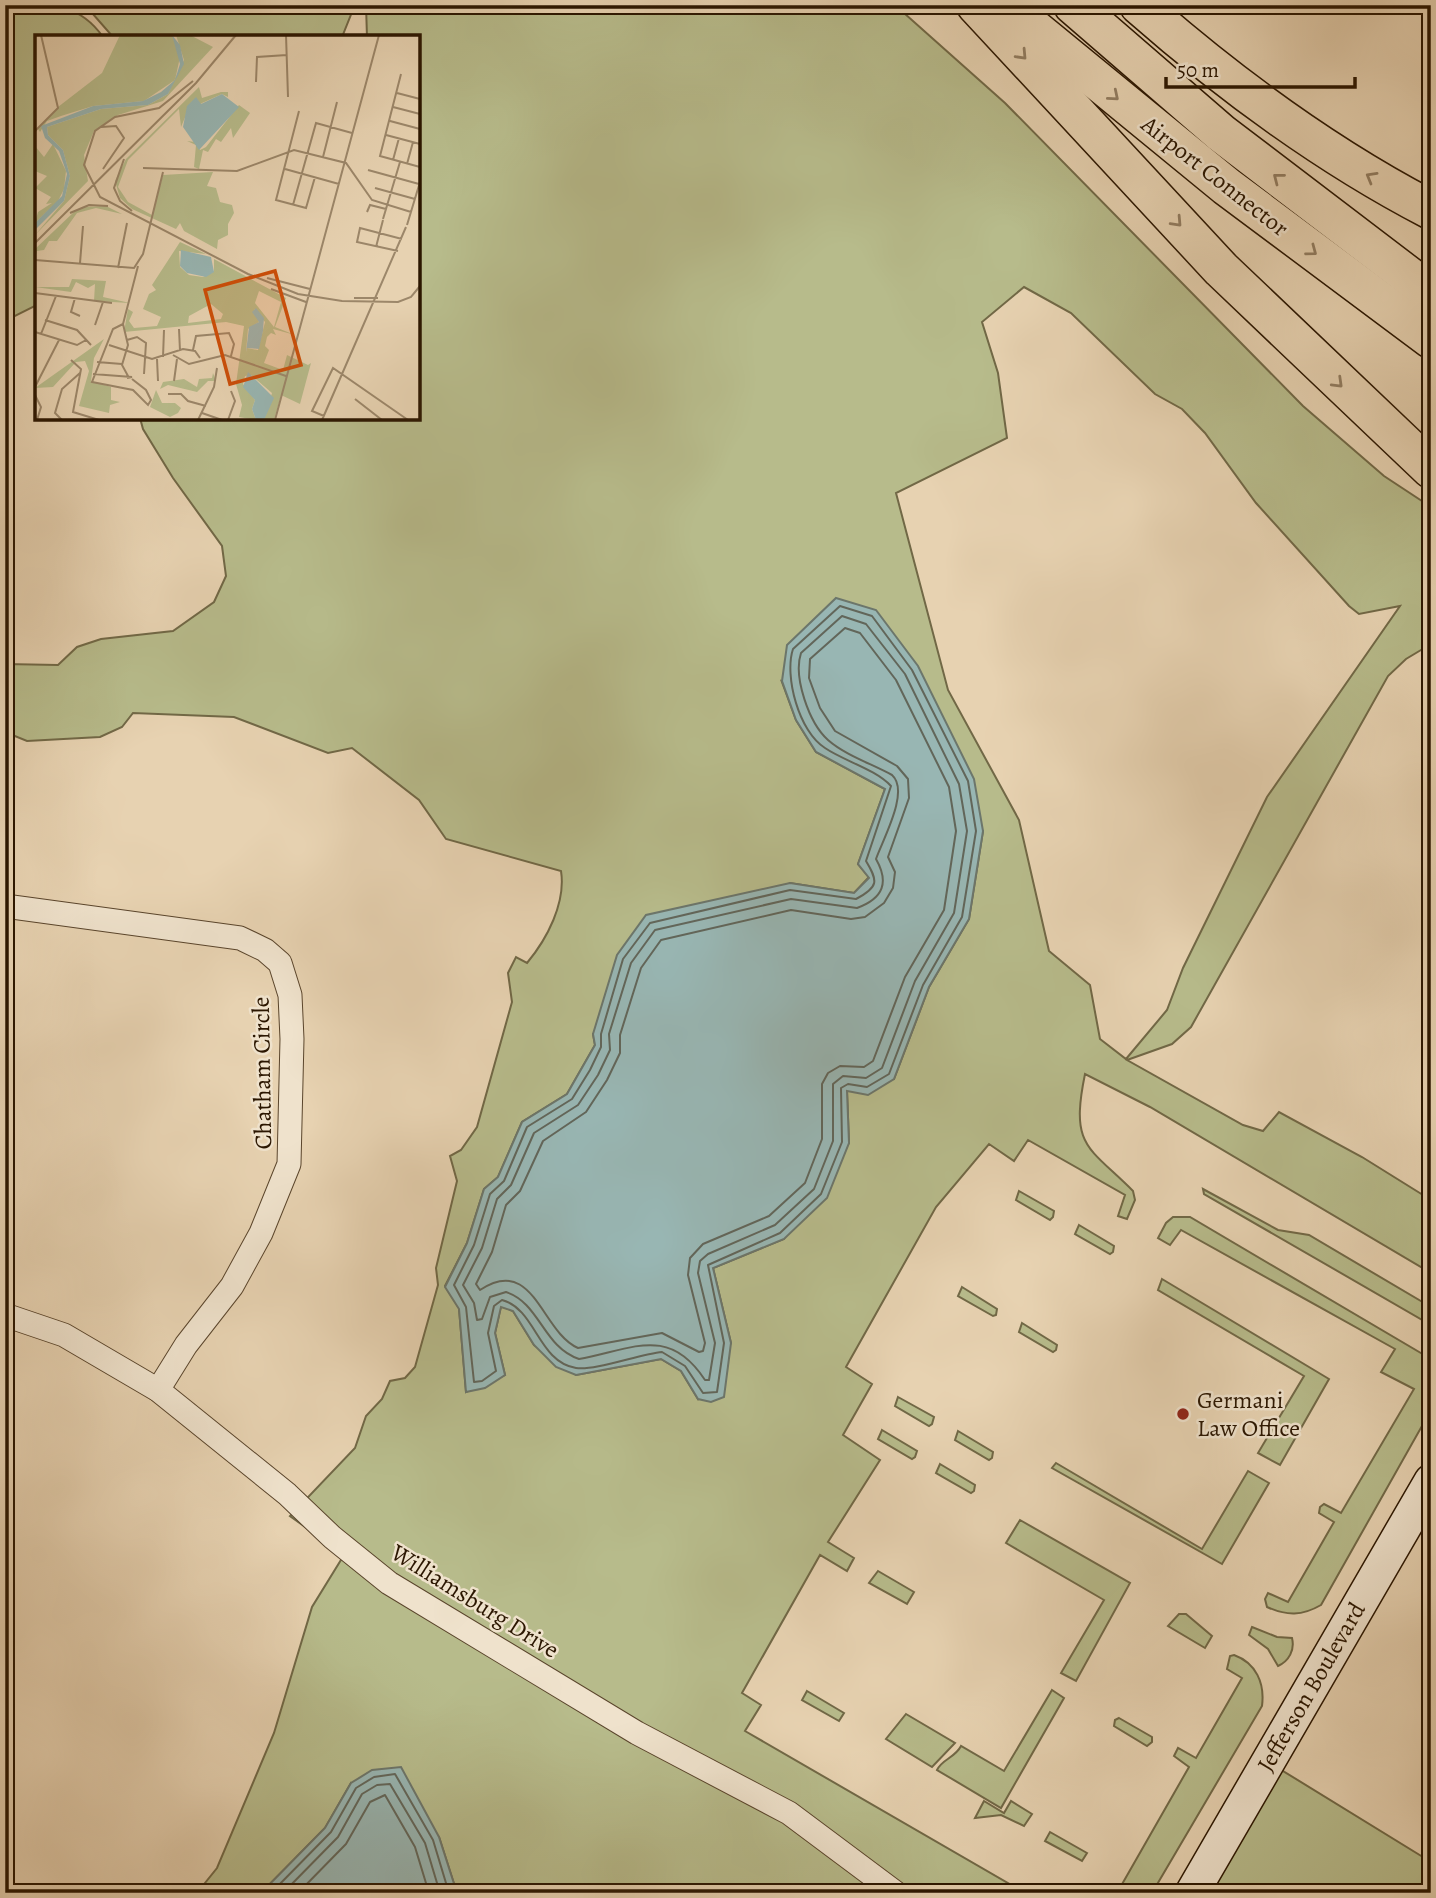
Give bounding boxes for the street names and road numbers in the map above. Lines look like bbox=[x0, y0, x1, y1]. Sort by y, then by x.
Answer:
street label: Airport Connector bbox=[1134, 108, 1295, 244]
street label: Chatham Circle bbox=[245, 996, 279, 1150]
street label: Williamsburg Drive bbox=[384, 1536, 565, 1666]
street label: Jefferson Boulevard bbox=[1249, 1596, 1373, 1778]

